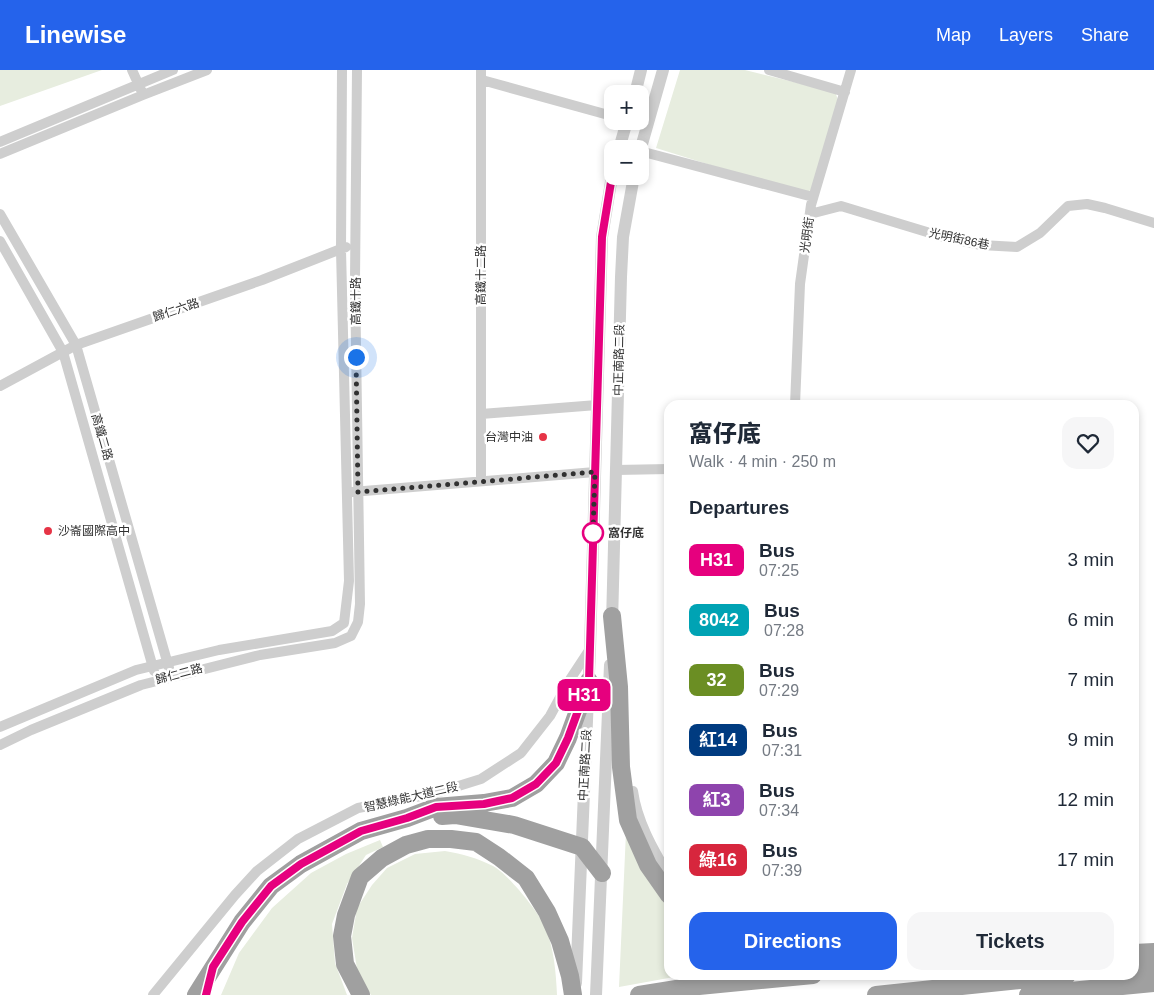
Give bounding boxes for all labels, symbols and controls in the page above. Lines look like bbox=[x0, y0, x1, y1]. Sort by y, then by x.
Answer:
text: Linewise bbox=[25, 21, 126, 48]
text: Map bbox=[936, 25, 971, 45]
text: Layers bbox=[999, 25, 1053, 45]
text: Share bbox=[1081, 25, 1129, 45]
map controls bbox=[604, 85, 649, 185]
button: + bbox=[604, 85, 649, 130]
button: − bbox=[604, 140, 649, 185]
street label: 光明街 bbox=[798, 216, 816, 254]
street label: 光明街86巷 bbox=[928, 226, 990, 252]
street label: 高鐵十二路 bbox=[474, 245, 488, 305]
street label: 高鐵十路 bbox=[349, 277, 363, 325]
street label: 歸仁六路 bbox=[151, 296, 201, 324]
street label: 中正南路二段 bbox=[611, 324, 627, 396]
your location bbox=[344, 345, 369, 370]
street label: 高鐵二路 bbox=[89, 412, 115, 462]
button: heart bbox=[1062, 417, 1114, 469]
text: 窩仔底 bbox=[689, 420, 761, 447]
place label: 台灣中油 bbox=[485, 430, 533, 444]
marker: 台灣中油 bbox=[537, 431, 549, 443]
text: Walk · 4 min · 250 m bbox=[689, 453, 836, 470]
text: Departures bbox=[689, 497, 789, 518]
marker: 窩仔底 bbox=[582, 522, 604, 544]
place label: 沙崙國際高中 bbox=[58, 524, 130, 538]
marker: 沙崙國際高中 bbox=[42, 525, 54, 537]
place label: 窩仔底 bbox=[608, 526, 644, 540]
text: Bus bbox=[759, 540, 795, 561]
text: 3 min bbox=[1068, 549, 1114, 570]
text: H31 bbox=[700, 550, 733, 570]
text: 07:25 bbox=[759, 562, 799, 579]
text: Bus bbox=[764, 600, 800, 621]
text: 6 min bbox=[1068, 609, 1114, 630]
text: 8042 bbox=[699, 610, 739, 630]
text: 07:28 bbox=[764, 622, 804, 639]
text: Bus bbox=[759, 660, 795, 681]
street label: 歸仁二路 bbox=[154, 661, 204, 687]
text: 7 min bbox=[1068, 669, 1114, 690]
text: 32 bbox=[706, 670, 727, 690]
line badge: H31 bbox=[555, 679, 613, 711]
text: 07:29 bbox=[759, 682, 799, 699]
text: H31 bbox=[567, 685, 601, 705]
text: Bus bbox=[762, 720, 798, 741]
street label: 中正南路二段 bbox=[576, 729, 594, 801]
text: 9 min bbox=[1068, 729, 1114, 750]
text: 紅14 bbox=[699, 730, 737, 750]
text: 07:31 bbox=[762, 742, 802, 759]
street label: 智慧綠能大道二段 bbox=[363, 779, 459, 815]
text: Bus bbox=[759, 780, 795, 801]
text: 12 min bbox=[1057, 789, 1114, 810]
text: 紅3 bbox=[702, 790, 731, 810]
text: 07:34 bbox=[759, 802, 799, 819]
text: Bus bbox=[762, 840, 798, 861]
text: 17 min bbox=[1057, 849, 1114, 870]
text: 綠16 bbox=[699, 850, 737, 870]
text: 07:39 bbox=[762, 862, 802, 879]
button: Directions bbox=[689, 912, 897, 970]
button: Tickets bbox=[907, 912, 1114, 970]

